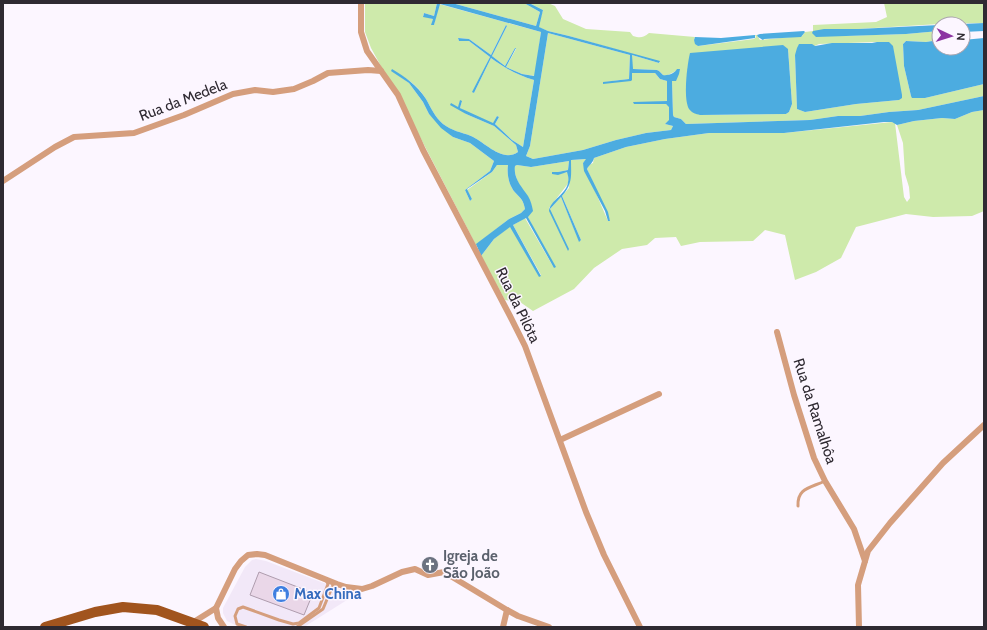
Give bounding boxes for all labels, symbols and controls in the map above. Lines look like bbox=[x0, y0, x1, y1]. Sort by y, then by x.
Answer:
north arrow bbox=[931, 16, 971, 56]
text: N bbox=[954, 32, 968, 41]
street label: Rua da Medela bbox=[137, 75, 230, 125]
street label: Rua da Pilôta bbox=[492, 264, 544, 346]
street label: Rua da Ramalhôa bbox=[789, 356, 841, 467]
place label: Igreja de São João bbox=[443, 547, 500, 582]
church icon: Igreja de São João bbox=[420, 555, 440, 575]
shop icon: Max China bbox=[271, 584, 291, 604]
place label: Max China bbox=[294, 585, 362, 603]

